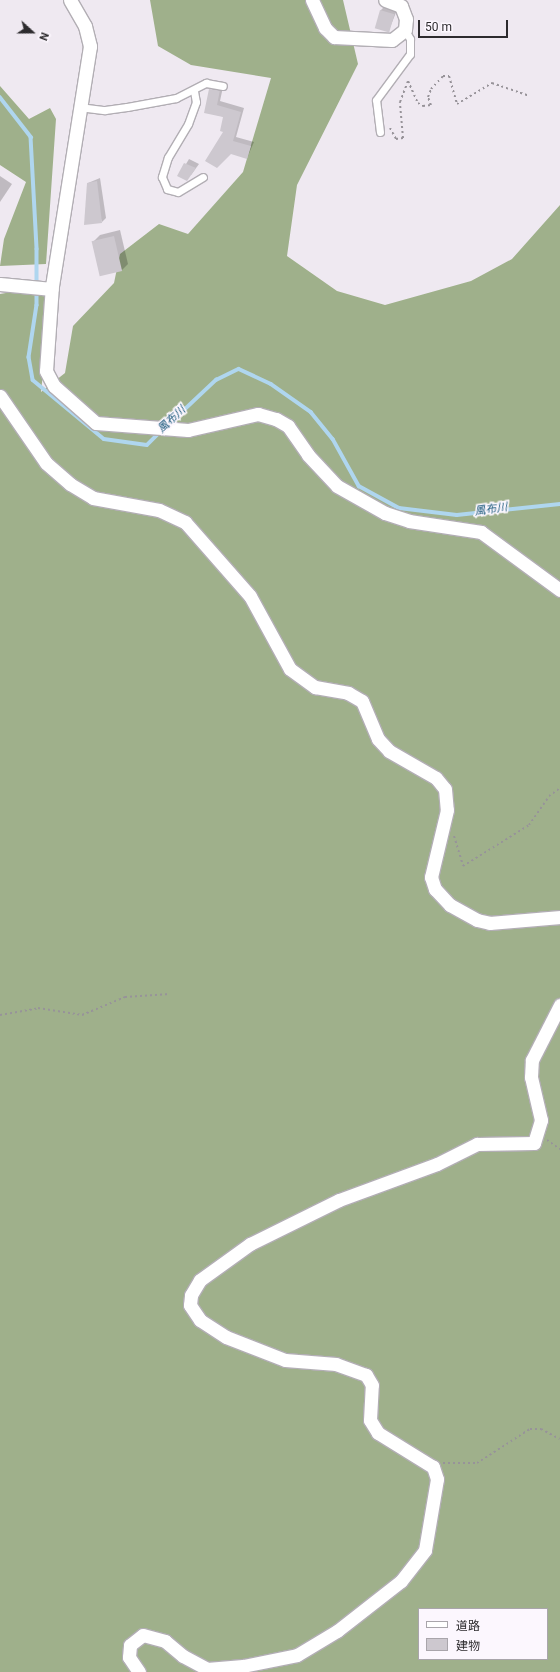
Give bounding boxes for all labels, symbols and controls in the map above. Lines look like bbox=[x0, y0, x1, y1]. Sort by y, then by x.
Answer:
north arrow bbox=[12, 12, 52, 52]
scale bar bbox=[420, 12, 510, 38]
text: 50 m bbox=[425, 20, 452, 34]
text: N bbox=[36, 31, 51, 42]
water label: 風布川 bbox=[155, 404, 189, 436]
water label: 風布川 bbox=[474, 501, 508, 519]
legend bbox=[418, 1608, 548, 1660]
text: 道路 bbox=[456, 1619, 480, 1633]
text: 建物 bbox=[456, 1639, 480, 1653]

